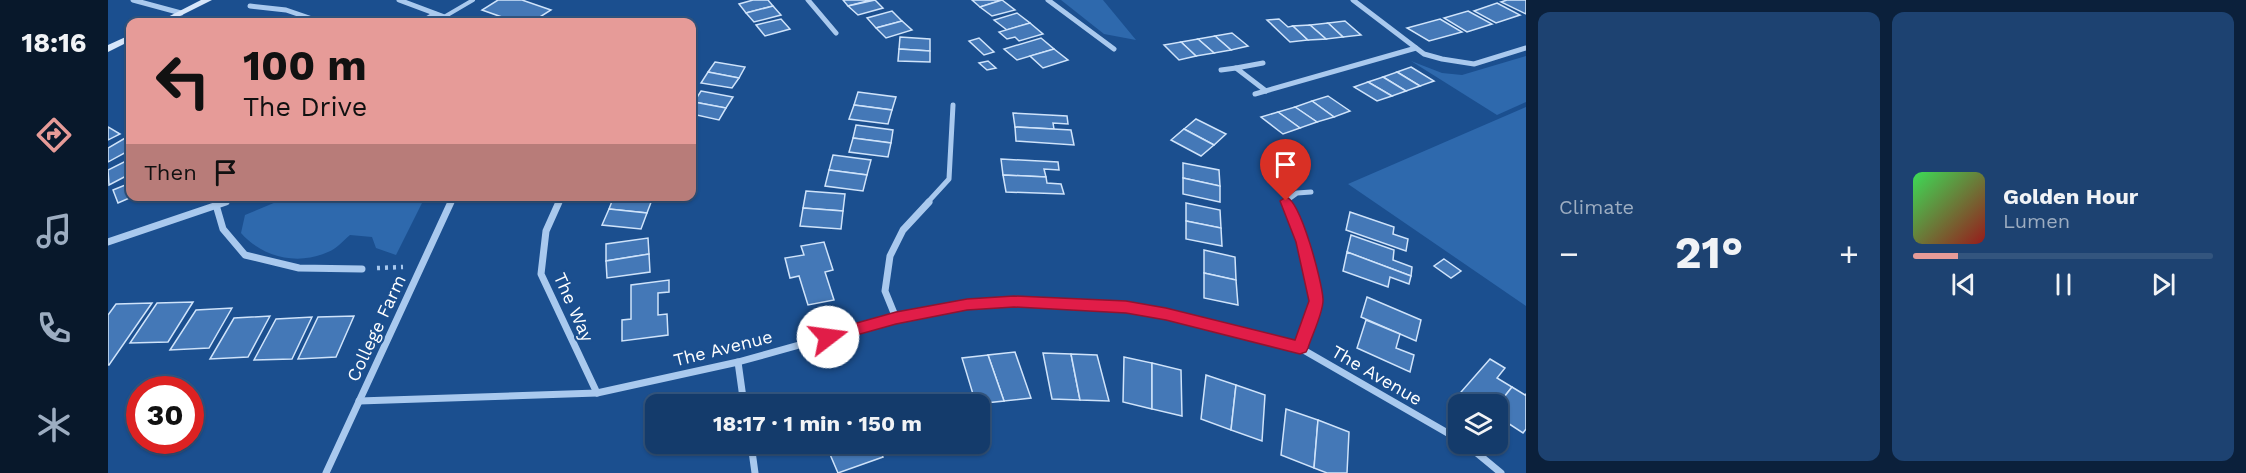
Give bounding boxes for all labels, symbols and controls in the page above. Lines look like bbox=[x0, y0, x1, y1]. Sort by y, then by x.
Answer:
text: 18:16 bbox=[22, 27, 87, 59]
text: 100 m bbox=[243, 41, 367, 90]
icon: left bbox=[144, 42, 222, 120]
text: The Drive bbox=[243, 91, 367, 123]
icon: directions bbox=[33, 114, 75, 156]
pin bbox=[1260, 139, 1311, 201]
icon: arrive bbox=[1269, 148, 1302, 181]
icon: arrive bbox=[209, 156, 242, 189]
text: Then bbox=[144, 160, 197, 185]
text: Golden Hour bbox=[2003, 184, 2138, 209]
text: Climate bbox=[1559, 195, 1634, 219]
text: Lumen bbox=[2003, 209, 2070, 233]
icon: music bbox=[33, 210, 75, 252]
text: 21° bbox=[1675, 226, 1743, 279]
text: − bbox=[1559, 234, 1579, 273]
text: + bbox=[1839, 234, 1859, 273]
icon: previous bbox=[1947, 268, 1980, 301]
icon: pause bbox=[2047, 268, 2080, 301]
icon: next bbox=[2147, 268, 2180, 301]
street label: The Way bbox=[550, 269, 599, 345]
street label: College Farm bbox=[342, 271, 410, 385]
position arrow bbox=[796, 305, 860, 369]
icon: phone bbox=[33, 307, 75, 349]
street label: The Avenue bbox=[671, 326, 775, 370]
street label: The Avenue bbox=[1328, 341, 1426, 409]
speed limit sign: 30 bbox=[126, 376, 204, 454]
map controls bbox=[1448, 394, 1508, 454]
button: layers bbox=[1448, 394, 1508, 454]
icon: climate bbox=[33, 404, 75, 446]
text: 18:17 · 1 min · 150 m bbox=[713, 411, 922, 436]

